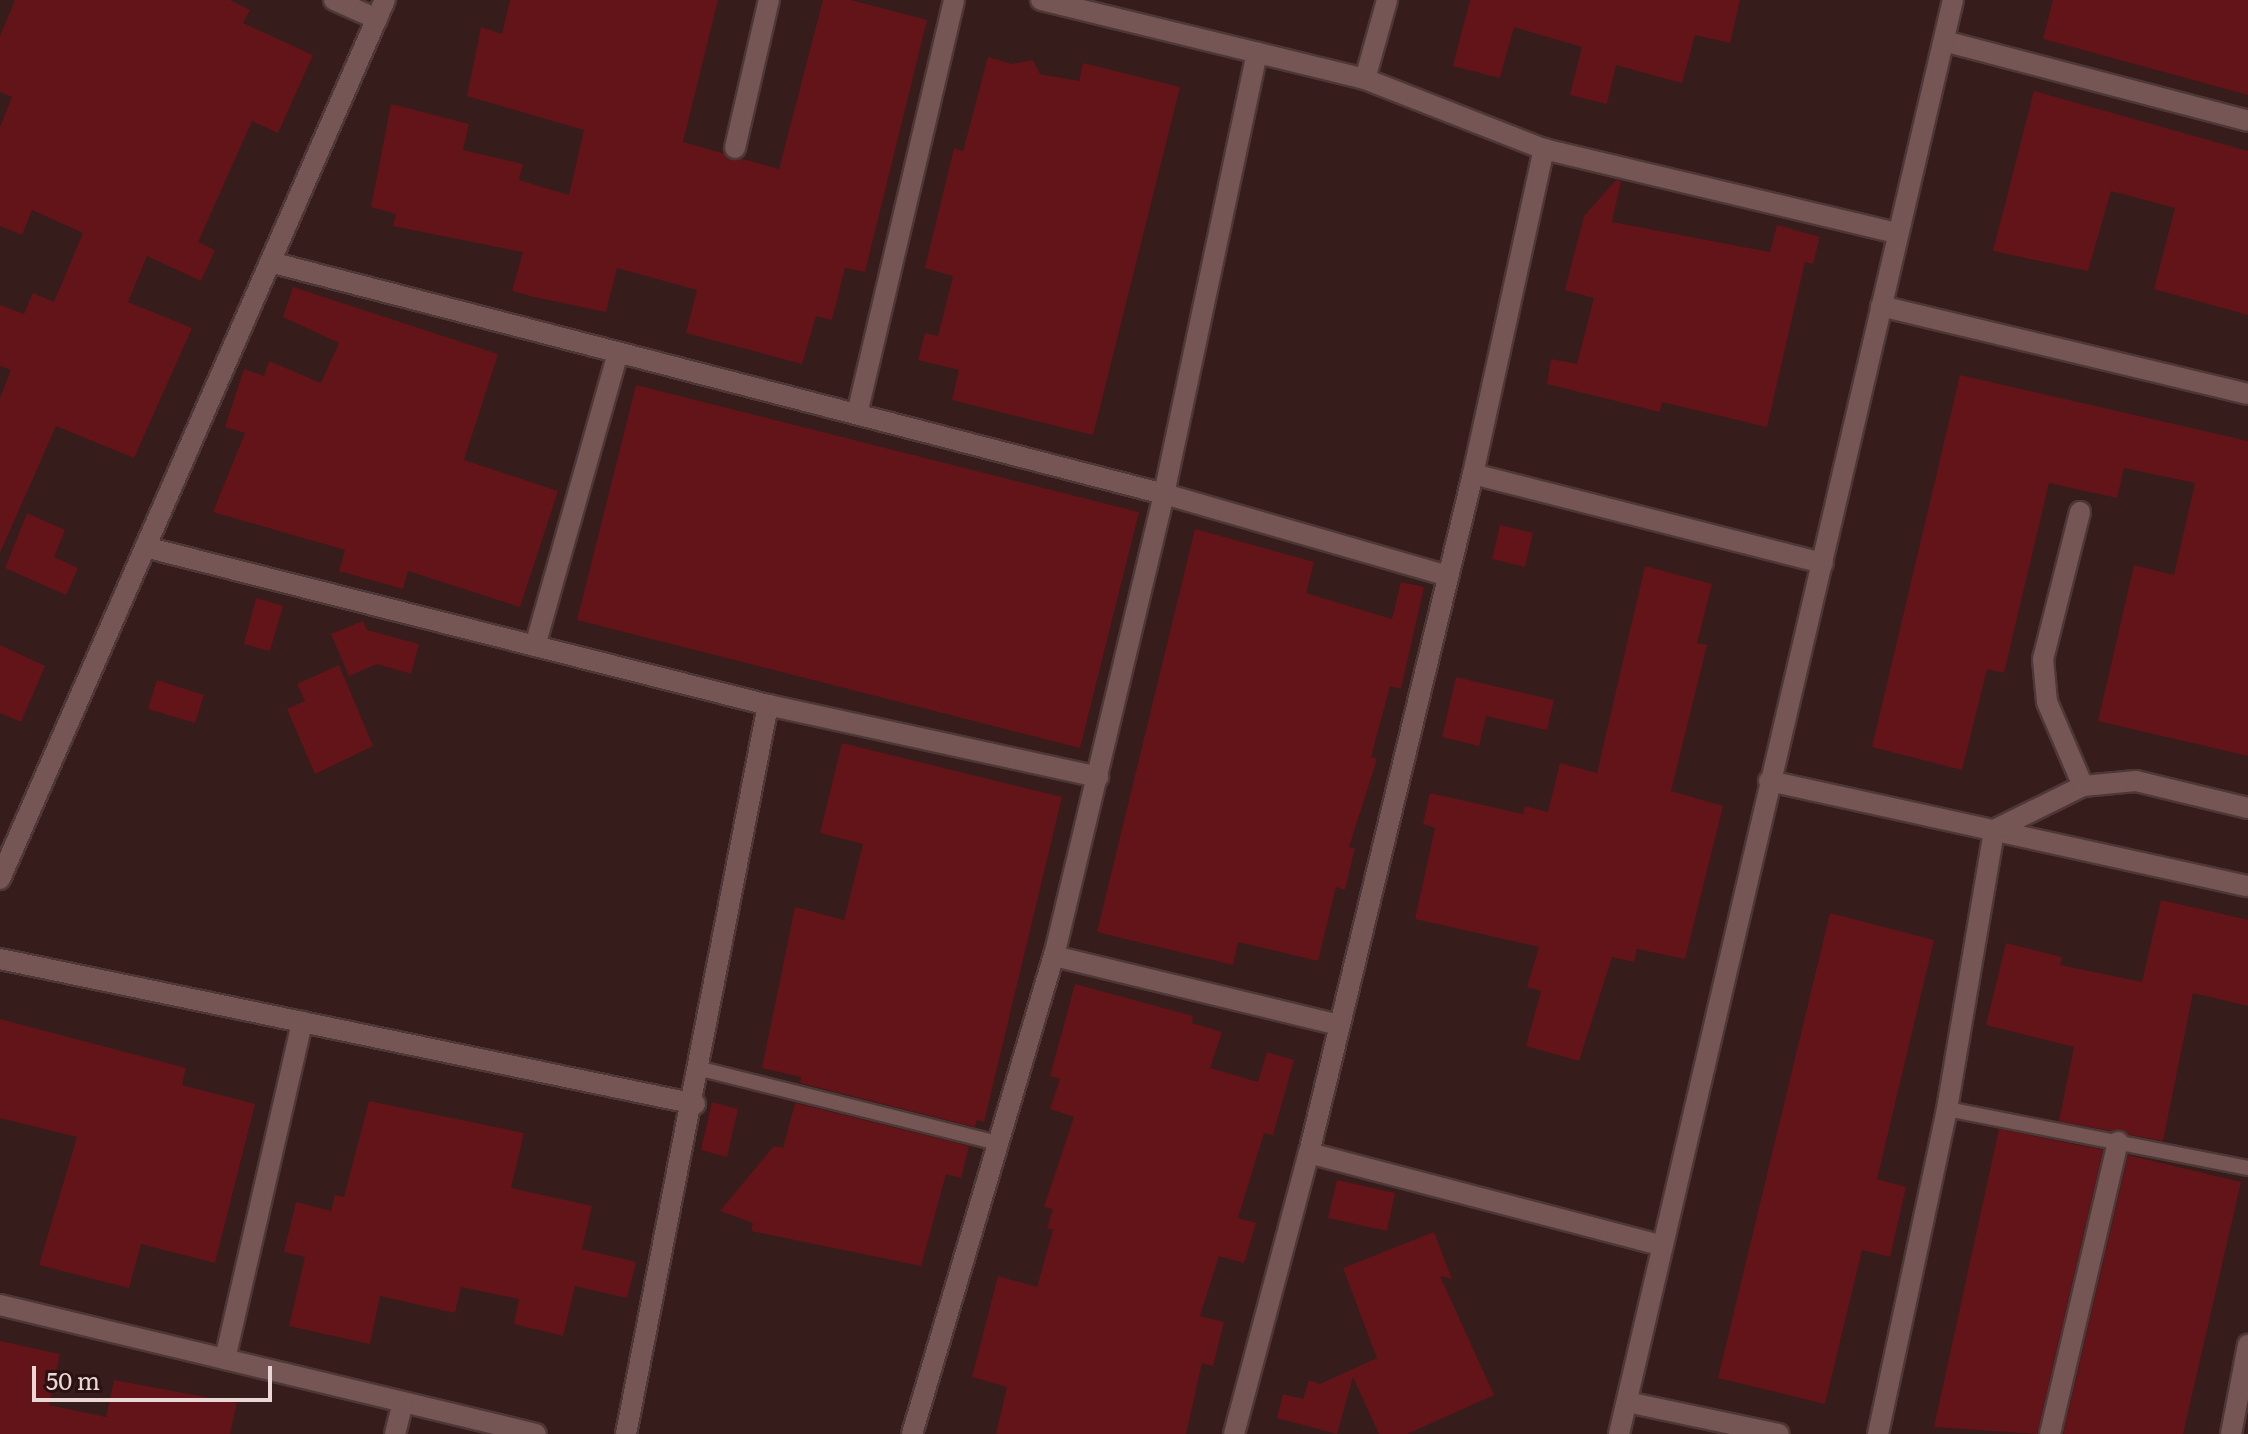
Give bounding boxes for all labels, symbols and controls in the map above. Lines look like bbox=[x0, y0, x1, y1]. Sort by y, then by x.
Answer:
scale bar bbox=[36, 1350, 276, 1400]
text: 50 m bbox=[46, 1362, 100, 1397]

